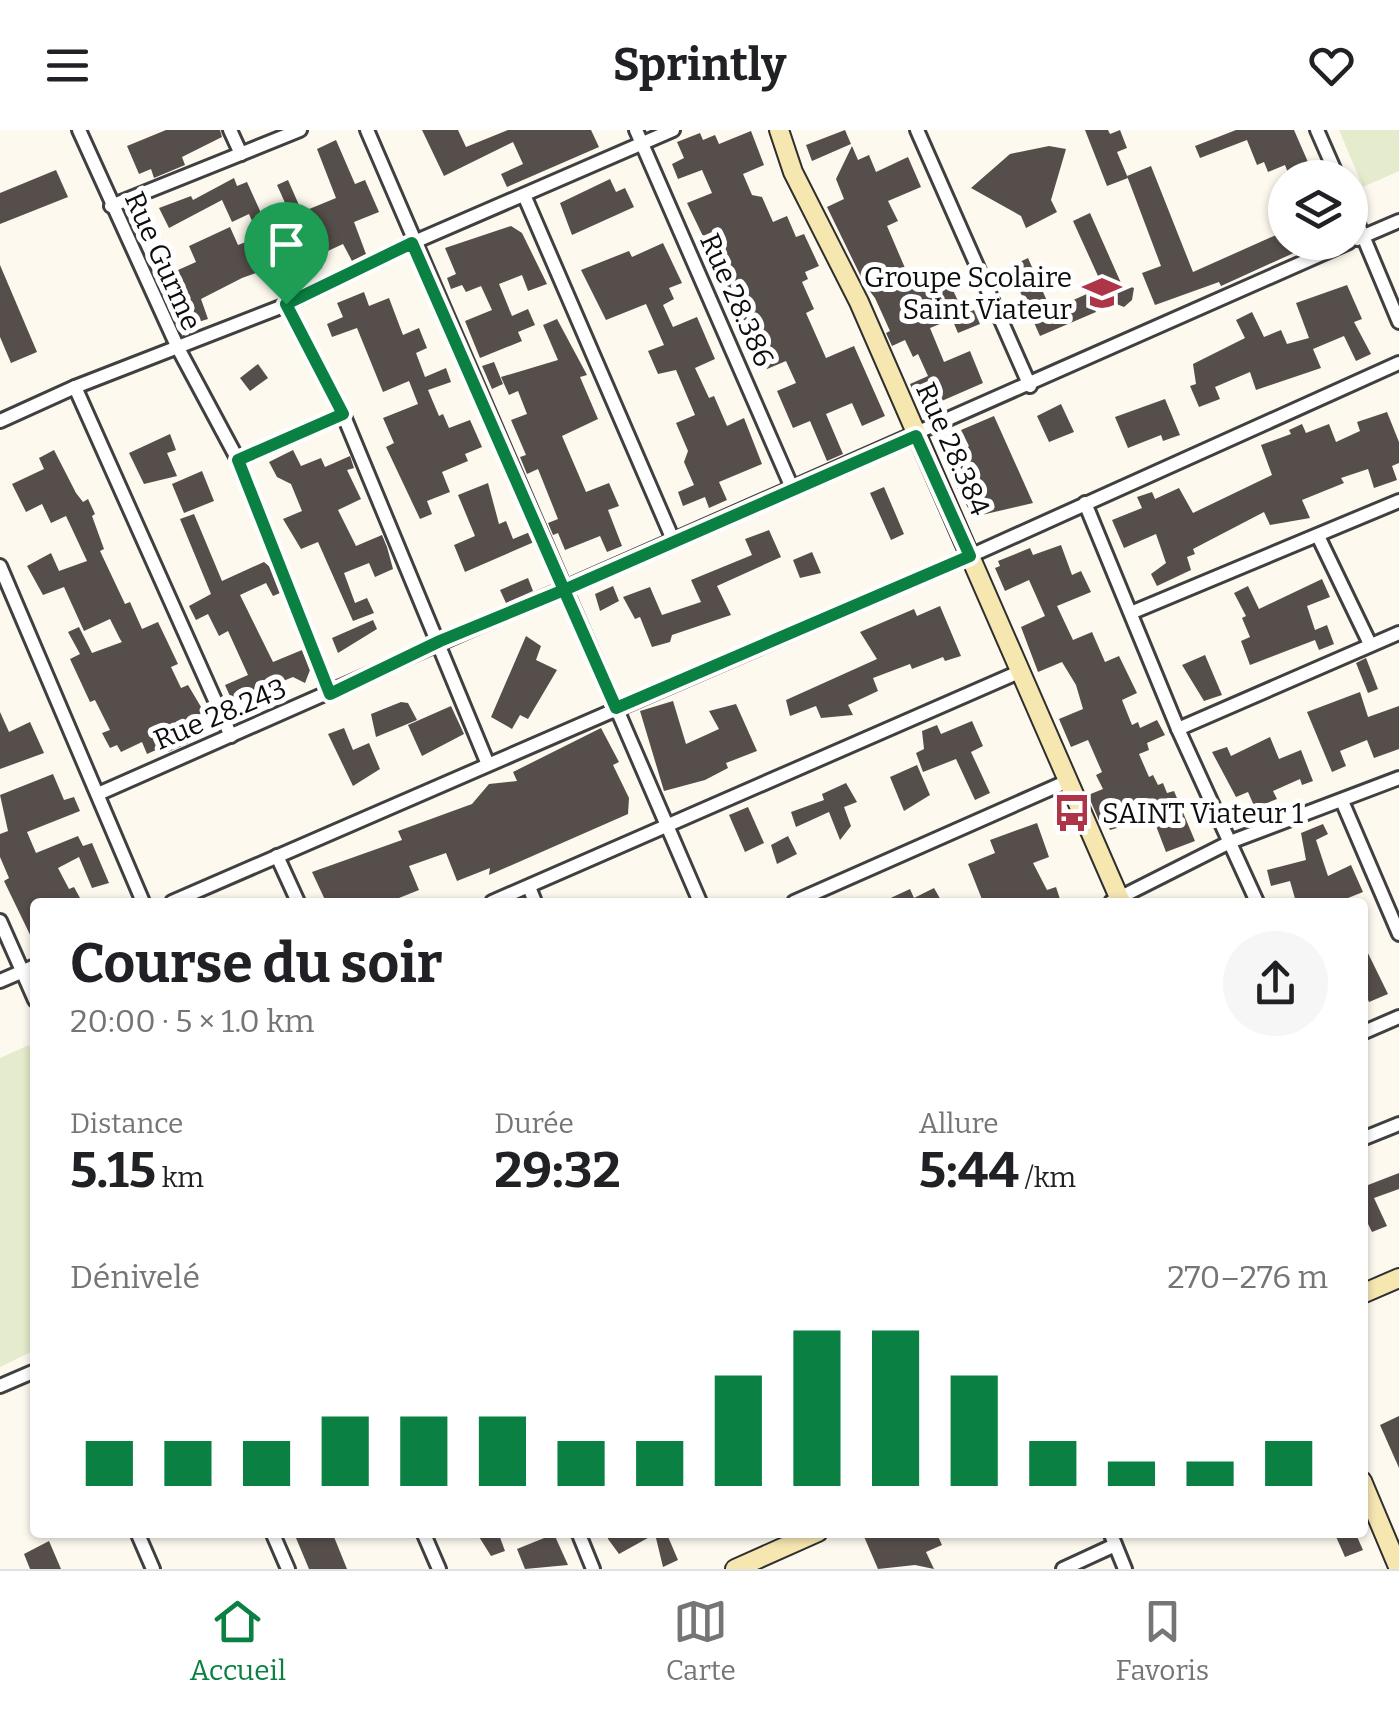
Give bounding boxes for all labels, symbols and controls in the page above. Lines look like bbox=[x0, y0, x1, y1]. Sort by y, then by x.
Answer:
icon: menu bbox=[40, 38, 95, 93]
text: Sprintly bbox=[613, 38, 786, 92]
icon: heart bbox=[1304, 38, 1359, 93]
map controls bbox=[1268, 160, 1368, 260]
button: layers bbox=[1268, 160, 1368, 260]
street label: Rue Gurme bbox=[118, 187, 208, 335]
pin bbox=[244, 202, 329, 305]
icon: arrive bbox=[259, 217, 314, 272]
street label: Rue 28.386 bbox=[693, 228, 781, 372]
place label: Groupe Scolaire Saint Viateur bbox=[864, 261, 1072, 326]
school or university icon: Groupe Scolaire Saint Viateur bbox=[1081, 272, 1123, 314]
street label: Rue 28.384 bbox=[909, 377, 997, 521]
street label: Rue 28.243 bbox=[149, 671, 291, 757]
bus stop icon: SAINT Viateur 1 bbox=[1051, 792, 1093, 834]
place label: SAINT Viateur 1 bbox=[1102, 797, 1304, 830]
text: Course du soir bbox=[70, 931, 443, 997]
button: share bbox=[1223, 931, 1328, 1036]
text: 20:00 · 5 × 1.0 km bbox=[70, 1002, 314, 1040]
text: Distance bbox=[70, 1107, 183, 1140]
text: Durée bbox=[494, 1107, 574, 1140]
text: Allure bbox=[919, 1107, 999, 1140]
text: 5.15 bbox=[70, 1140, 156, 1200]
text: 29:32 bbox=[494, 1140, 621, 1200]
text: 5:44 bbox=[919, 1140, 1019, 1200]
text: km bbox=[156, 1161, 204, 1194]
text: /km bbox=[1019, 1161, 1076, 1194]
text: Dénivelé bbox=[70, 1258, 200, 1296]
text: 270–276 m bbox=[1167, 1258, 1328, 1296]
tab: Accueil bbox=[190, 1594, 286, 1687]
tab: Carte bbox=[666, 1594, 736, 1687]
tab: Favoris bbox=[1116, 1594, 1209, 1687]

